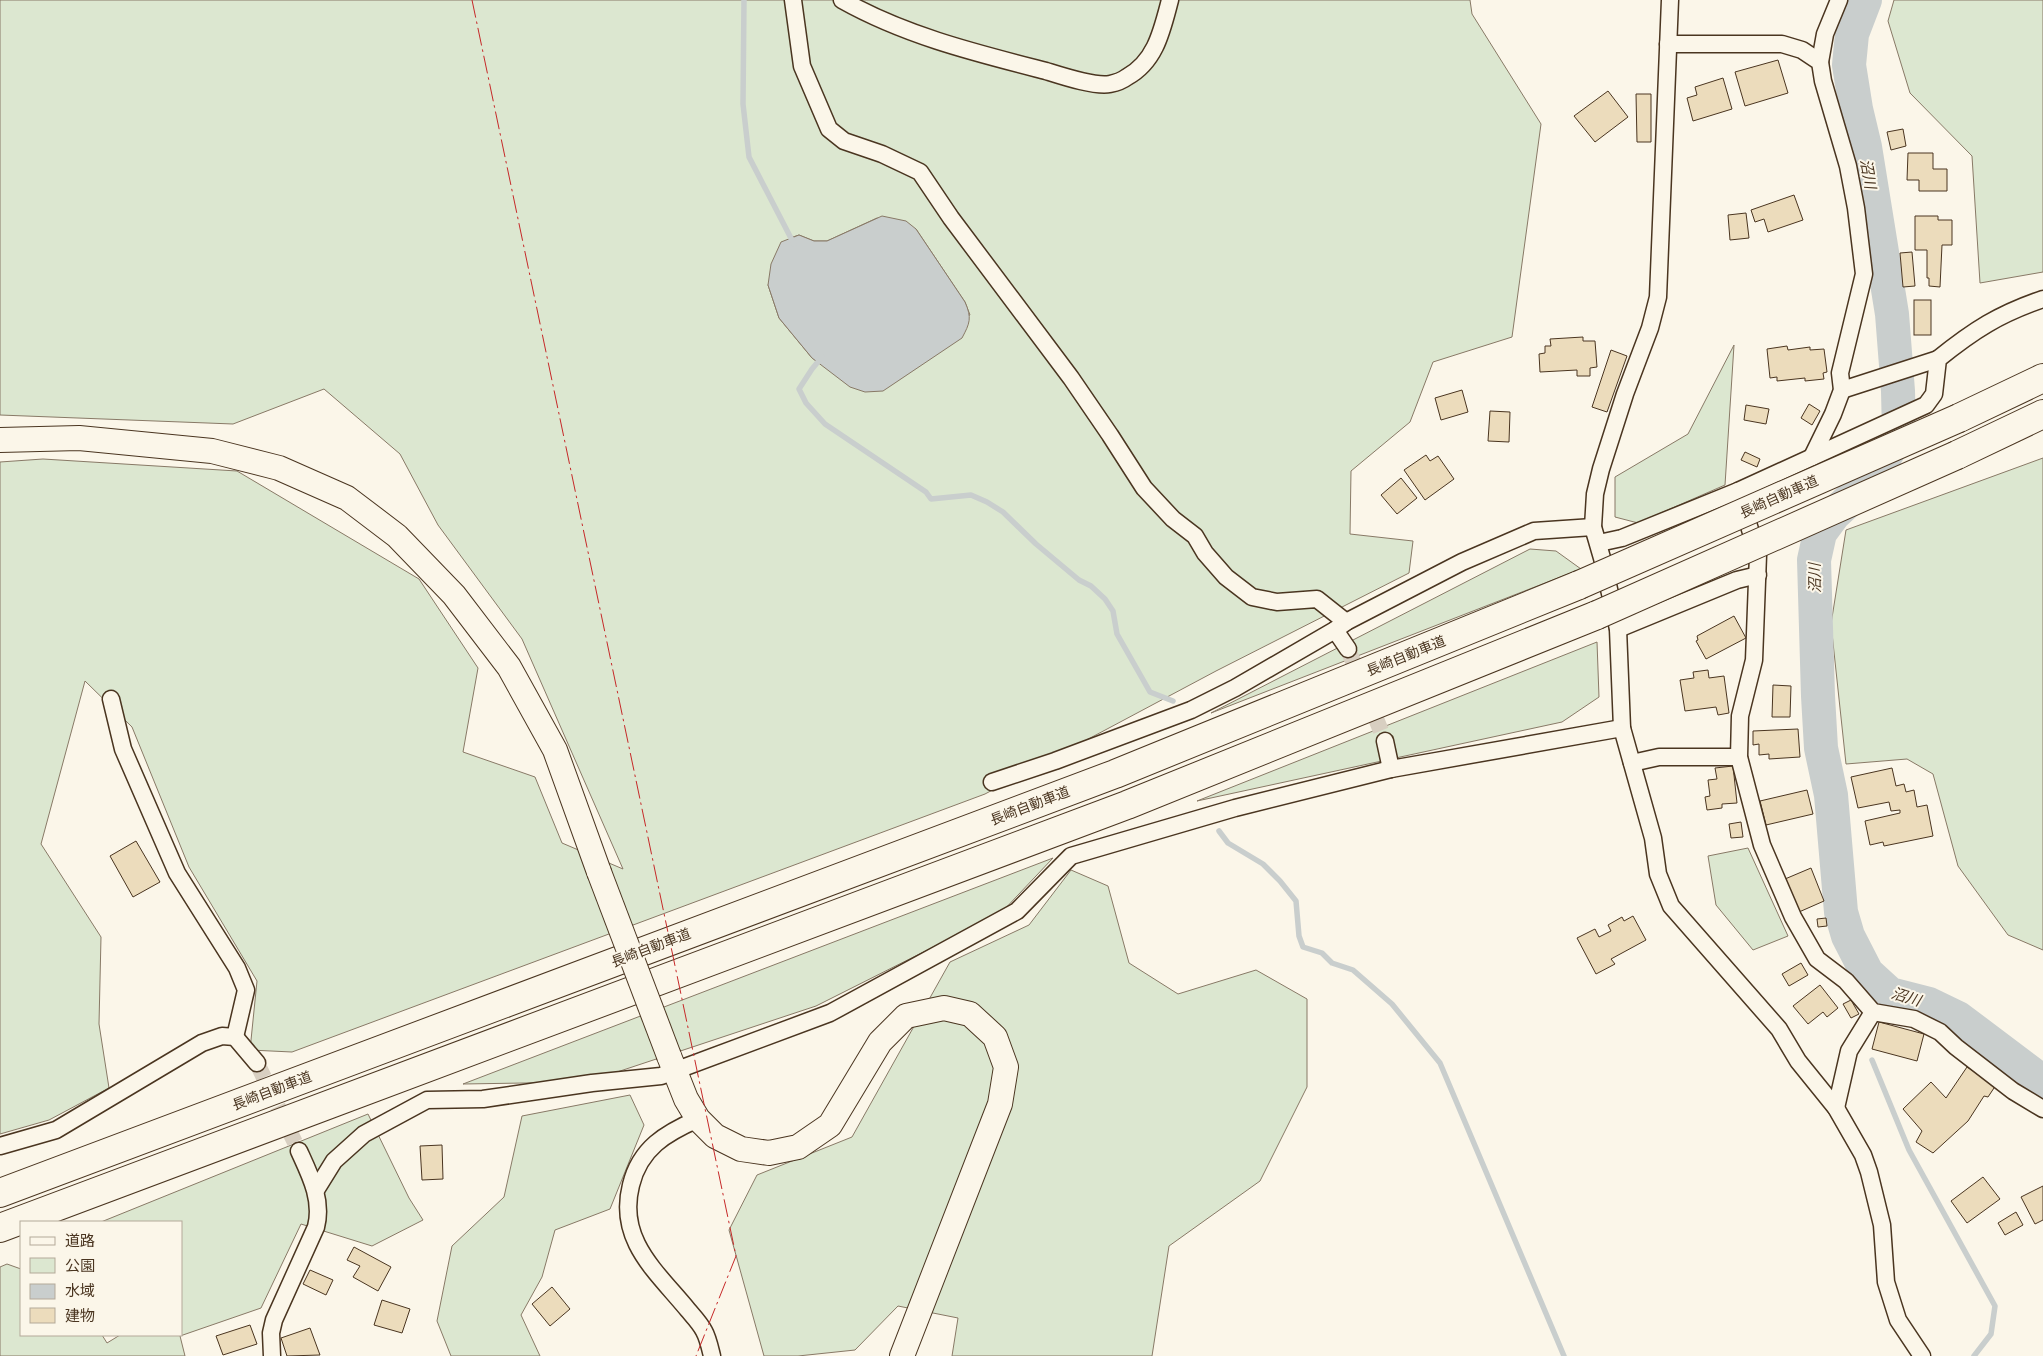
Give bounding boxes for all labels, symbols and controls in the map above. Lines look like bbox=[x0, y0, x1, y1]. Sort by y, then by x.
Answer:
water label: 沼川 bbox=[1857, 158, 1880, 192]
street label: 長崎自動車道 bbox=[1737, 472, 1821, 522]
water label: 沼川 bbox=[1806, 561, 1824, 593]
street label: 長崎自動車道 bbox=[1364, 632, 1448, 680]
street label: 長崎自動車道 bbox=[988, 783, 1072, 829]
street label: 長崎自動車道 bbox=[609, 925, 693, 971]
water label: 沼川 bbox=[1889, 984, 1925, 1011]
street label: 長崎自動車道 bbox=[230, 1068, 314, 1114]
legend bbox=[20, 1221, 182, 1336]
text: 道路 bbox=[65, 1232, 95, 1250]
text: 公園 bbox=[65, 1257, 95, 1275]
text: 水域 bbox=[65, 1282, 95, 1300]
text: 建物 bbox=[65, 1307, 95, 1325]

